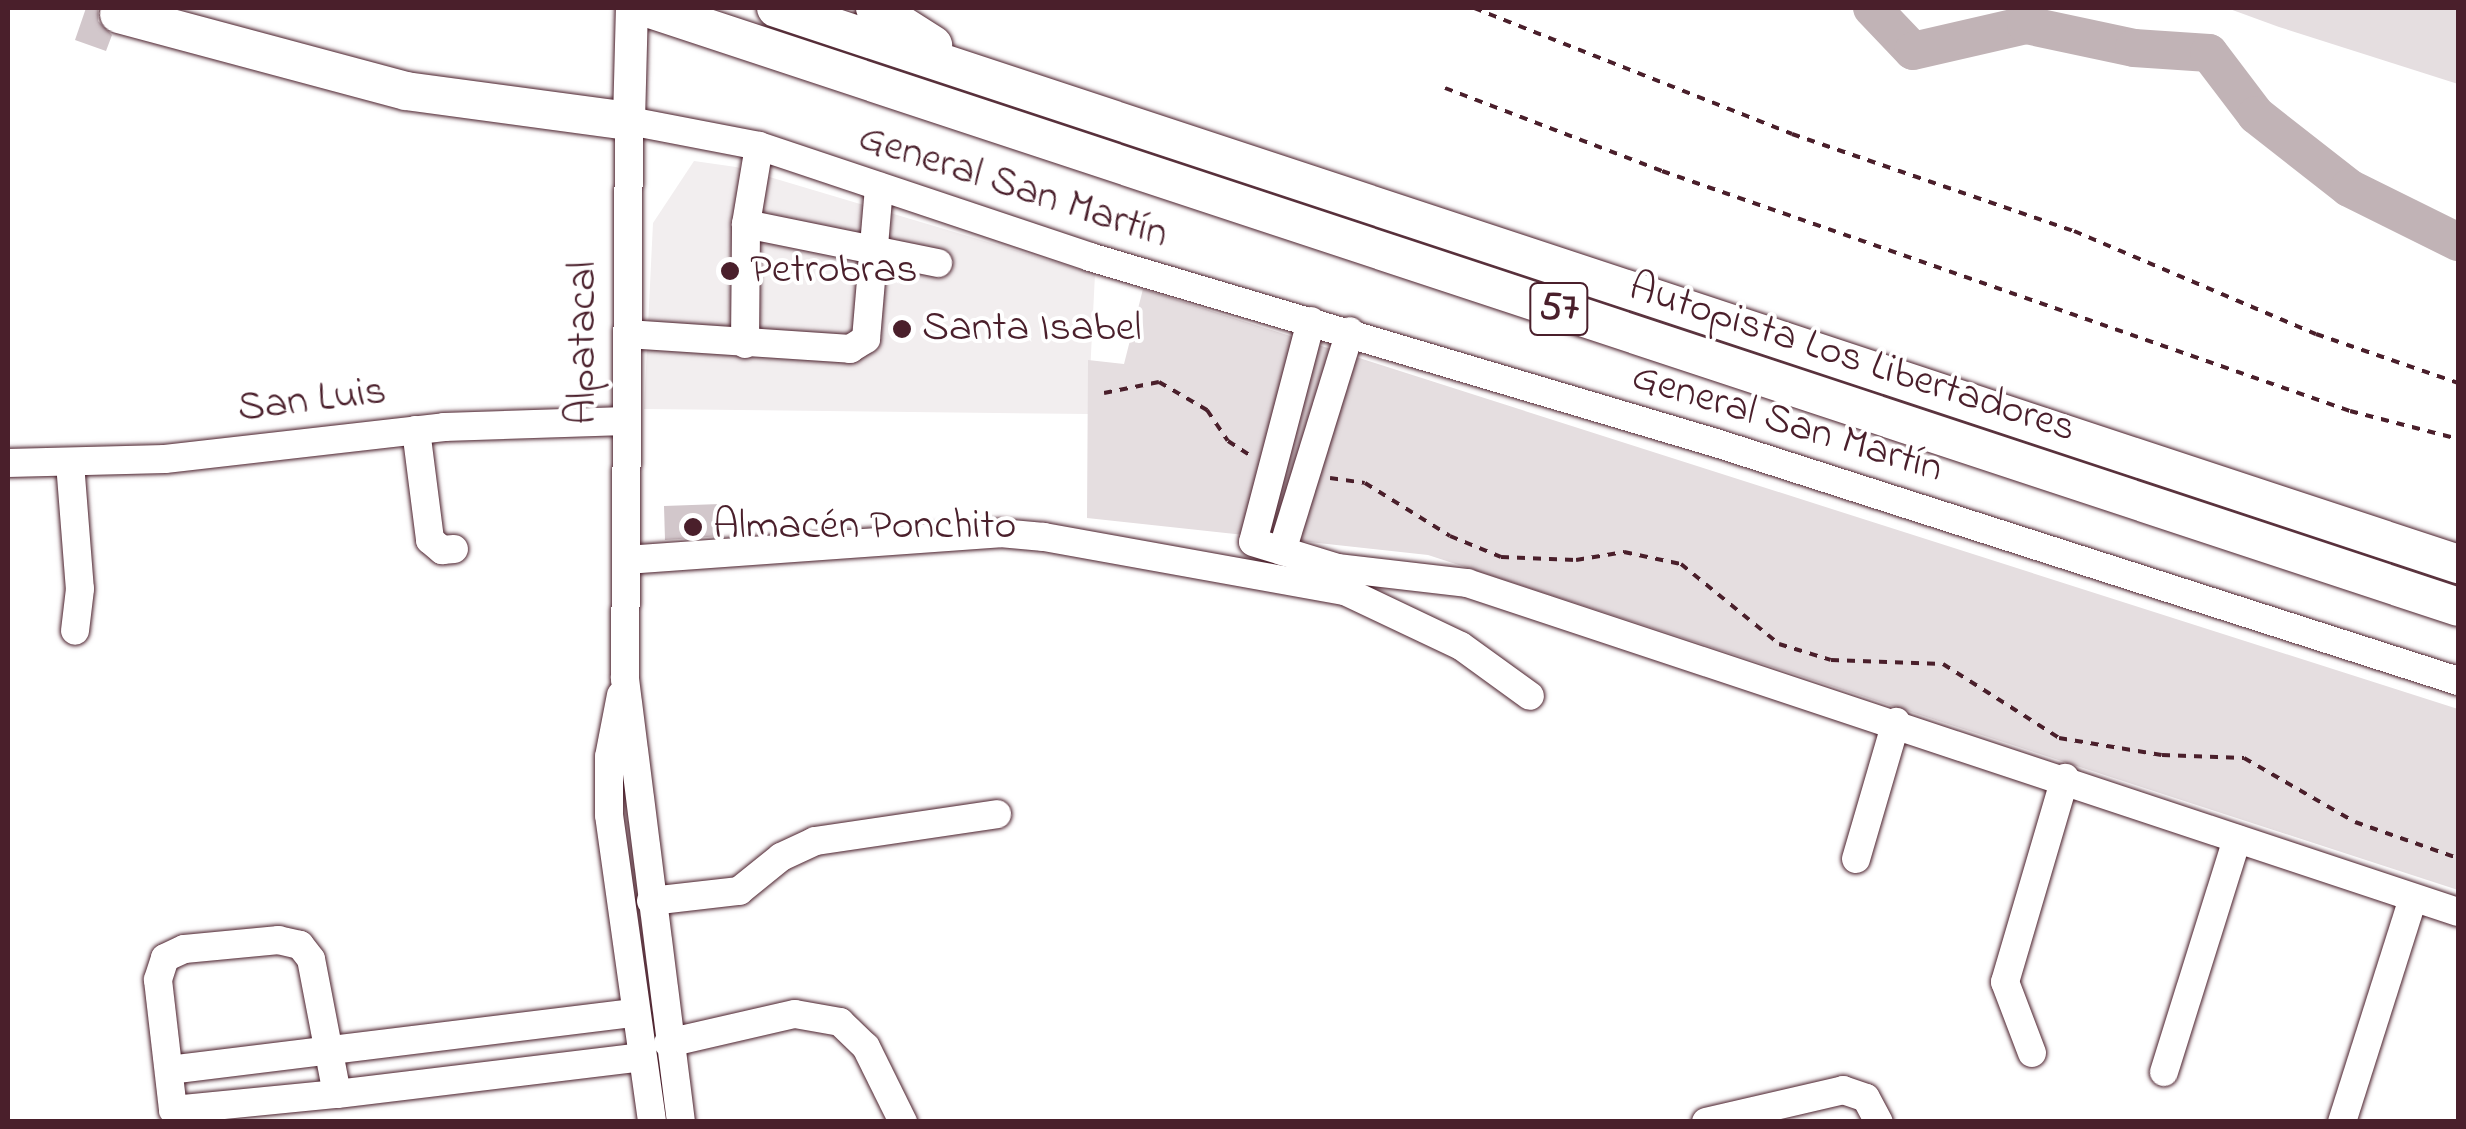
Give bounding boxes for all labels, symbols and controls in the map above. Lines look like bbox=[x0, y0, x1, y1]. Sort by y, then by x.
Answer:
street label: General San Martín bbox=[852, 113, 1174, 261]
place label: Petrobras bbox=[750, 246, 918, 296]
marker: Petrobras bbox=[719, 260, 741, 282]
street label: Alpatacal bbox=[559, 261, 609, 425]
street label: Autopista Los Libertadores bbox=[1622, 263, 2082, 455]
road number: 57 bbox=[1529, 274, 1589, 344]
place label: Santa Isabel bbox=[922, 304, 1142, 354]
marker: Santa Isabel bbox=[891, 318, 913, 340]
street label: General San Martín bbox=[1625, 353, 1949, 495]
street label: San Luis bbox=[235, 367, 389, 435]
place label: Almacén Ponchito bbox=[713, 502, 1016, 552]
marker: Almacén Ponchito bbox=[682, 516, 704, 538]

